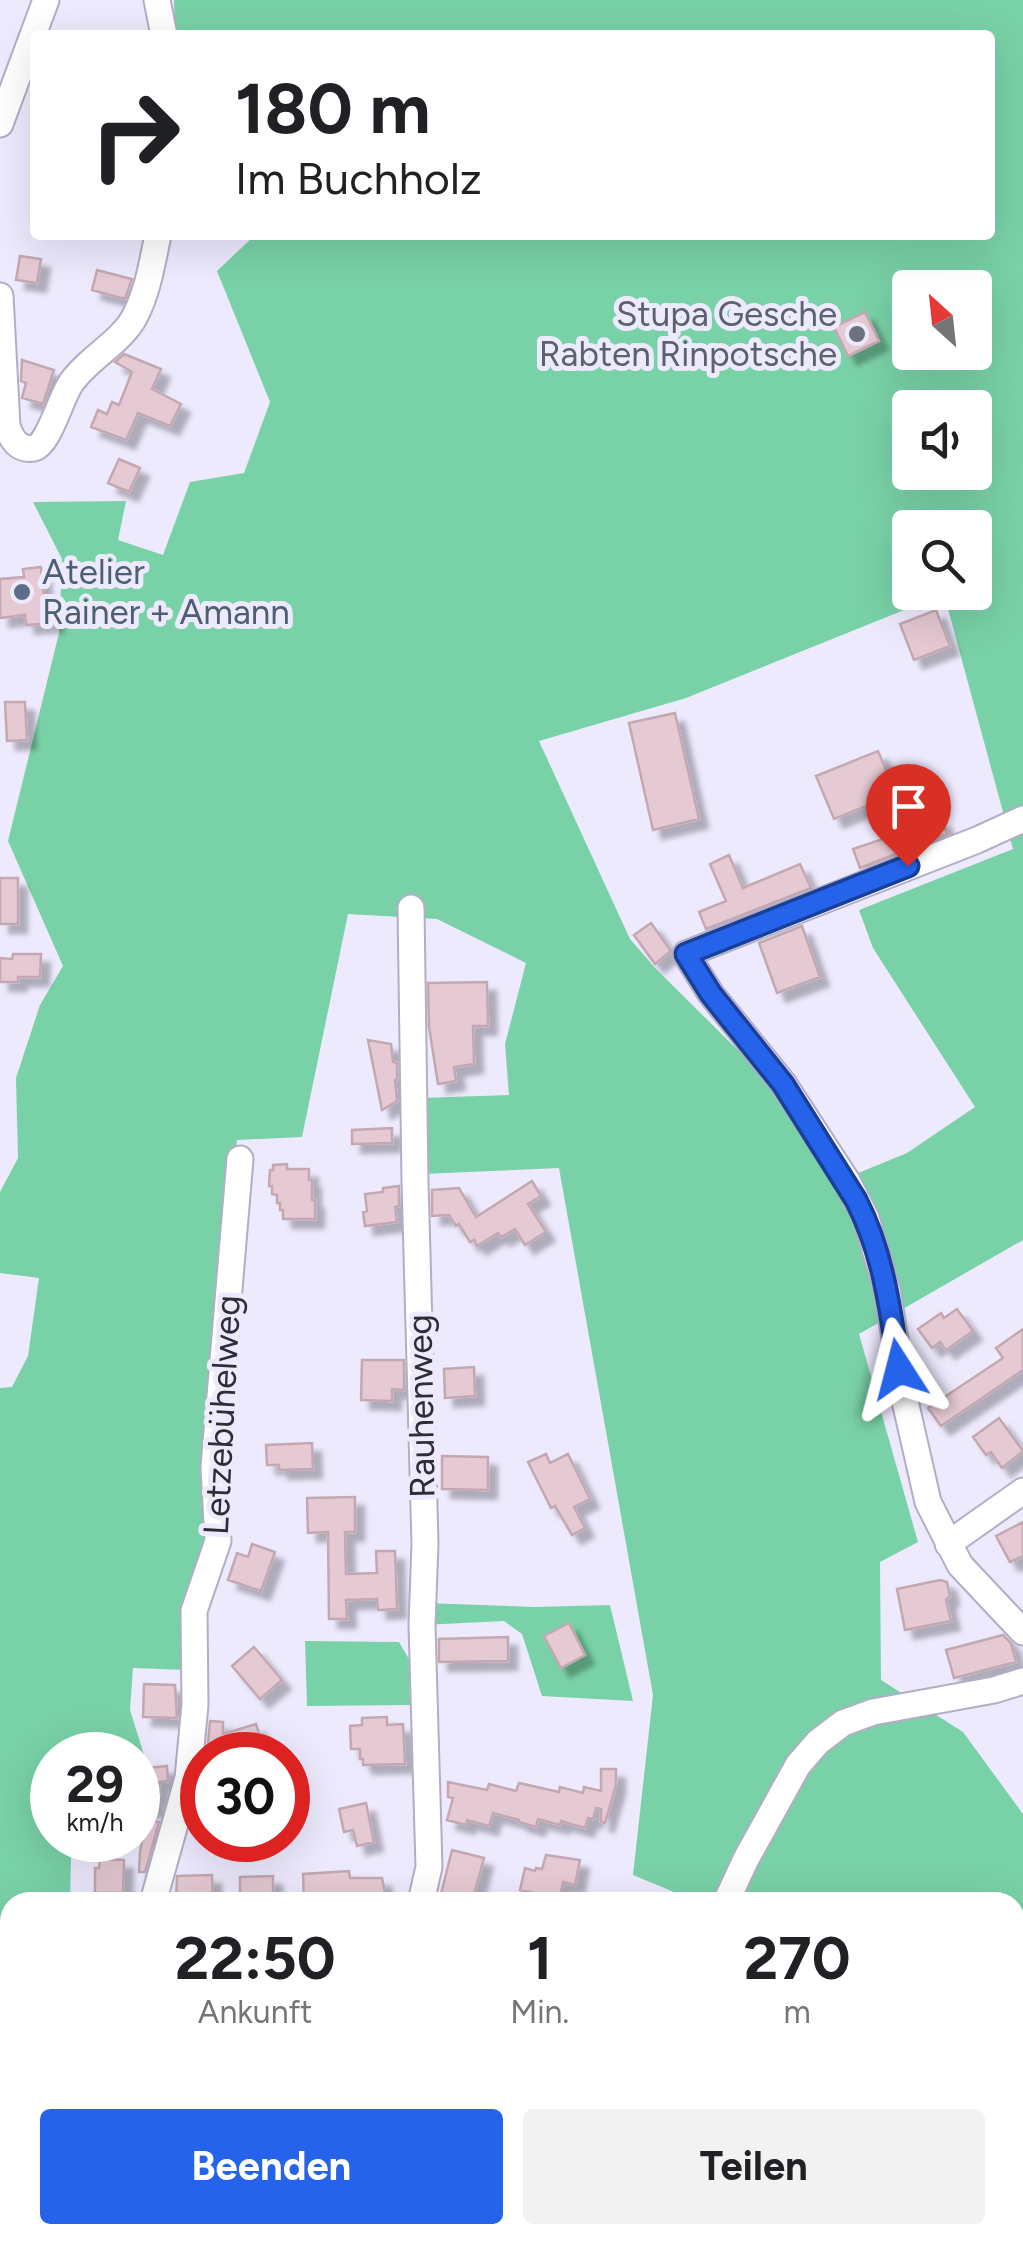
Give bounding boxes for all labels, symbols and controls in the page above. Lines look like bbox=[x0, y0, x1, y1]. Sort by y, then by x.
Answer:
text: 180 m bbox=[235, 66, 430, 151]
icon: right bbox=[70, 70, 200, 200]
text: Im Buchholz bbox=[235, 151, 482, 205]
north arrow bbox=[892, 270, 992, 370]
map controls bbox=[892, 270, 992, 610]
place label: Stupa Gesche Rabten Rinpotsche bbox=[539, 293, 837, 375]
marker: Stupa Gesche Rabten Rinpotsche bbox=[846, 323, 868, 345]
button: sound bbox=[892, 390, 992, 490]
button: search bbox=[892, 510, 992, 610]
place label: Atelier Rainer + Amann bbox=[42, 551, 290, 633]
marker: Atelier Rainer + Amann bbox=[11, 581, 33, 603]
pin bbox=[866, 764, 951, 867]
icon: arrive bbox=[881, 779, 936, 834]
street label: Letzebühelweg bbox=[195, 1294, 249, 1536]
street label: Rauhenweg bbox=[398, 1314, 444, 1498]
position arrow bbox=[847, 1317, 951, 1421]
speed limit sign: 30 bbox=[180, 1732, 310, 1862]
text: 29 bbox=[66, 1754, 124, 1815]
text: km/h bbox=[66, 1807, 124, 1837]
text: 22:50 bbox=[174, 1922, 336, 1994]
text: 1 bbox=[527, 1922, 552, 1994]
text: 270 bbox=[744, 1922, 851, 1994]
text: Ankunft bbox=[198, 1993, 312, 2031]
text: Min. bbox=[510, 1993, 569, 2031]
text: m bbox=[783, 1993, 811, 2031]
button: Beenden bbox=[40, 2109, 503, 2224]
button: Teilen bbox=[523, 2109, 985, 2224]

